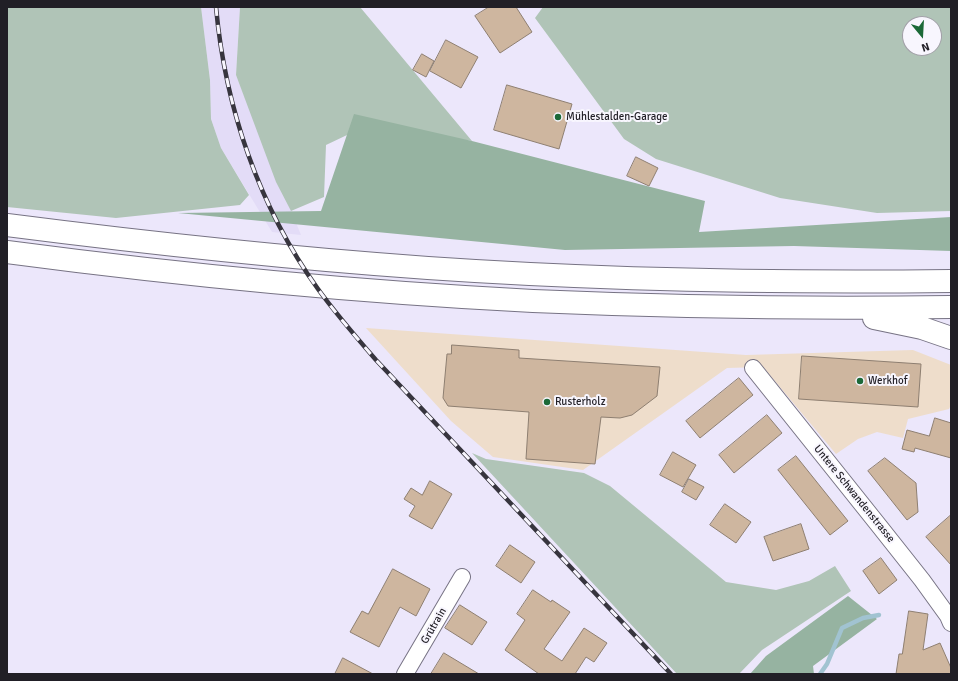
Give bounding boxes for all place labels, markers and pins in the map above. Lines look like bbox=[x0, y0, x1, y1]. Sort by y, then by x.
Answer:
place label: Mühlestalden-Garage bbox=[566, 110, 668, 124]
marker: Mühlestalden-Garage bbox=[553, 112, 563, 122]
place label: Werkhof bbox=[868, 374, 907, 388]
marker: Werkhof bbox=[855, 376, 865, 386]
place label: Rusterholz bbox=[555, 395, 606, 409]
marker: Rusterholz bbox=[542, 397, 552, 407]

